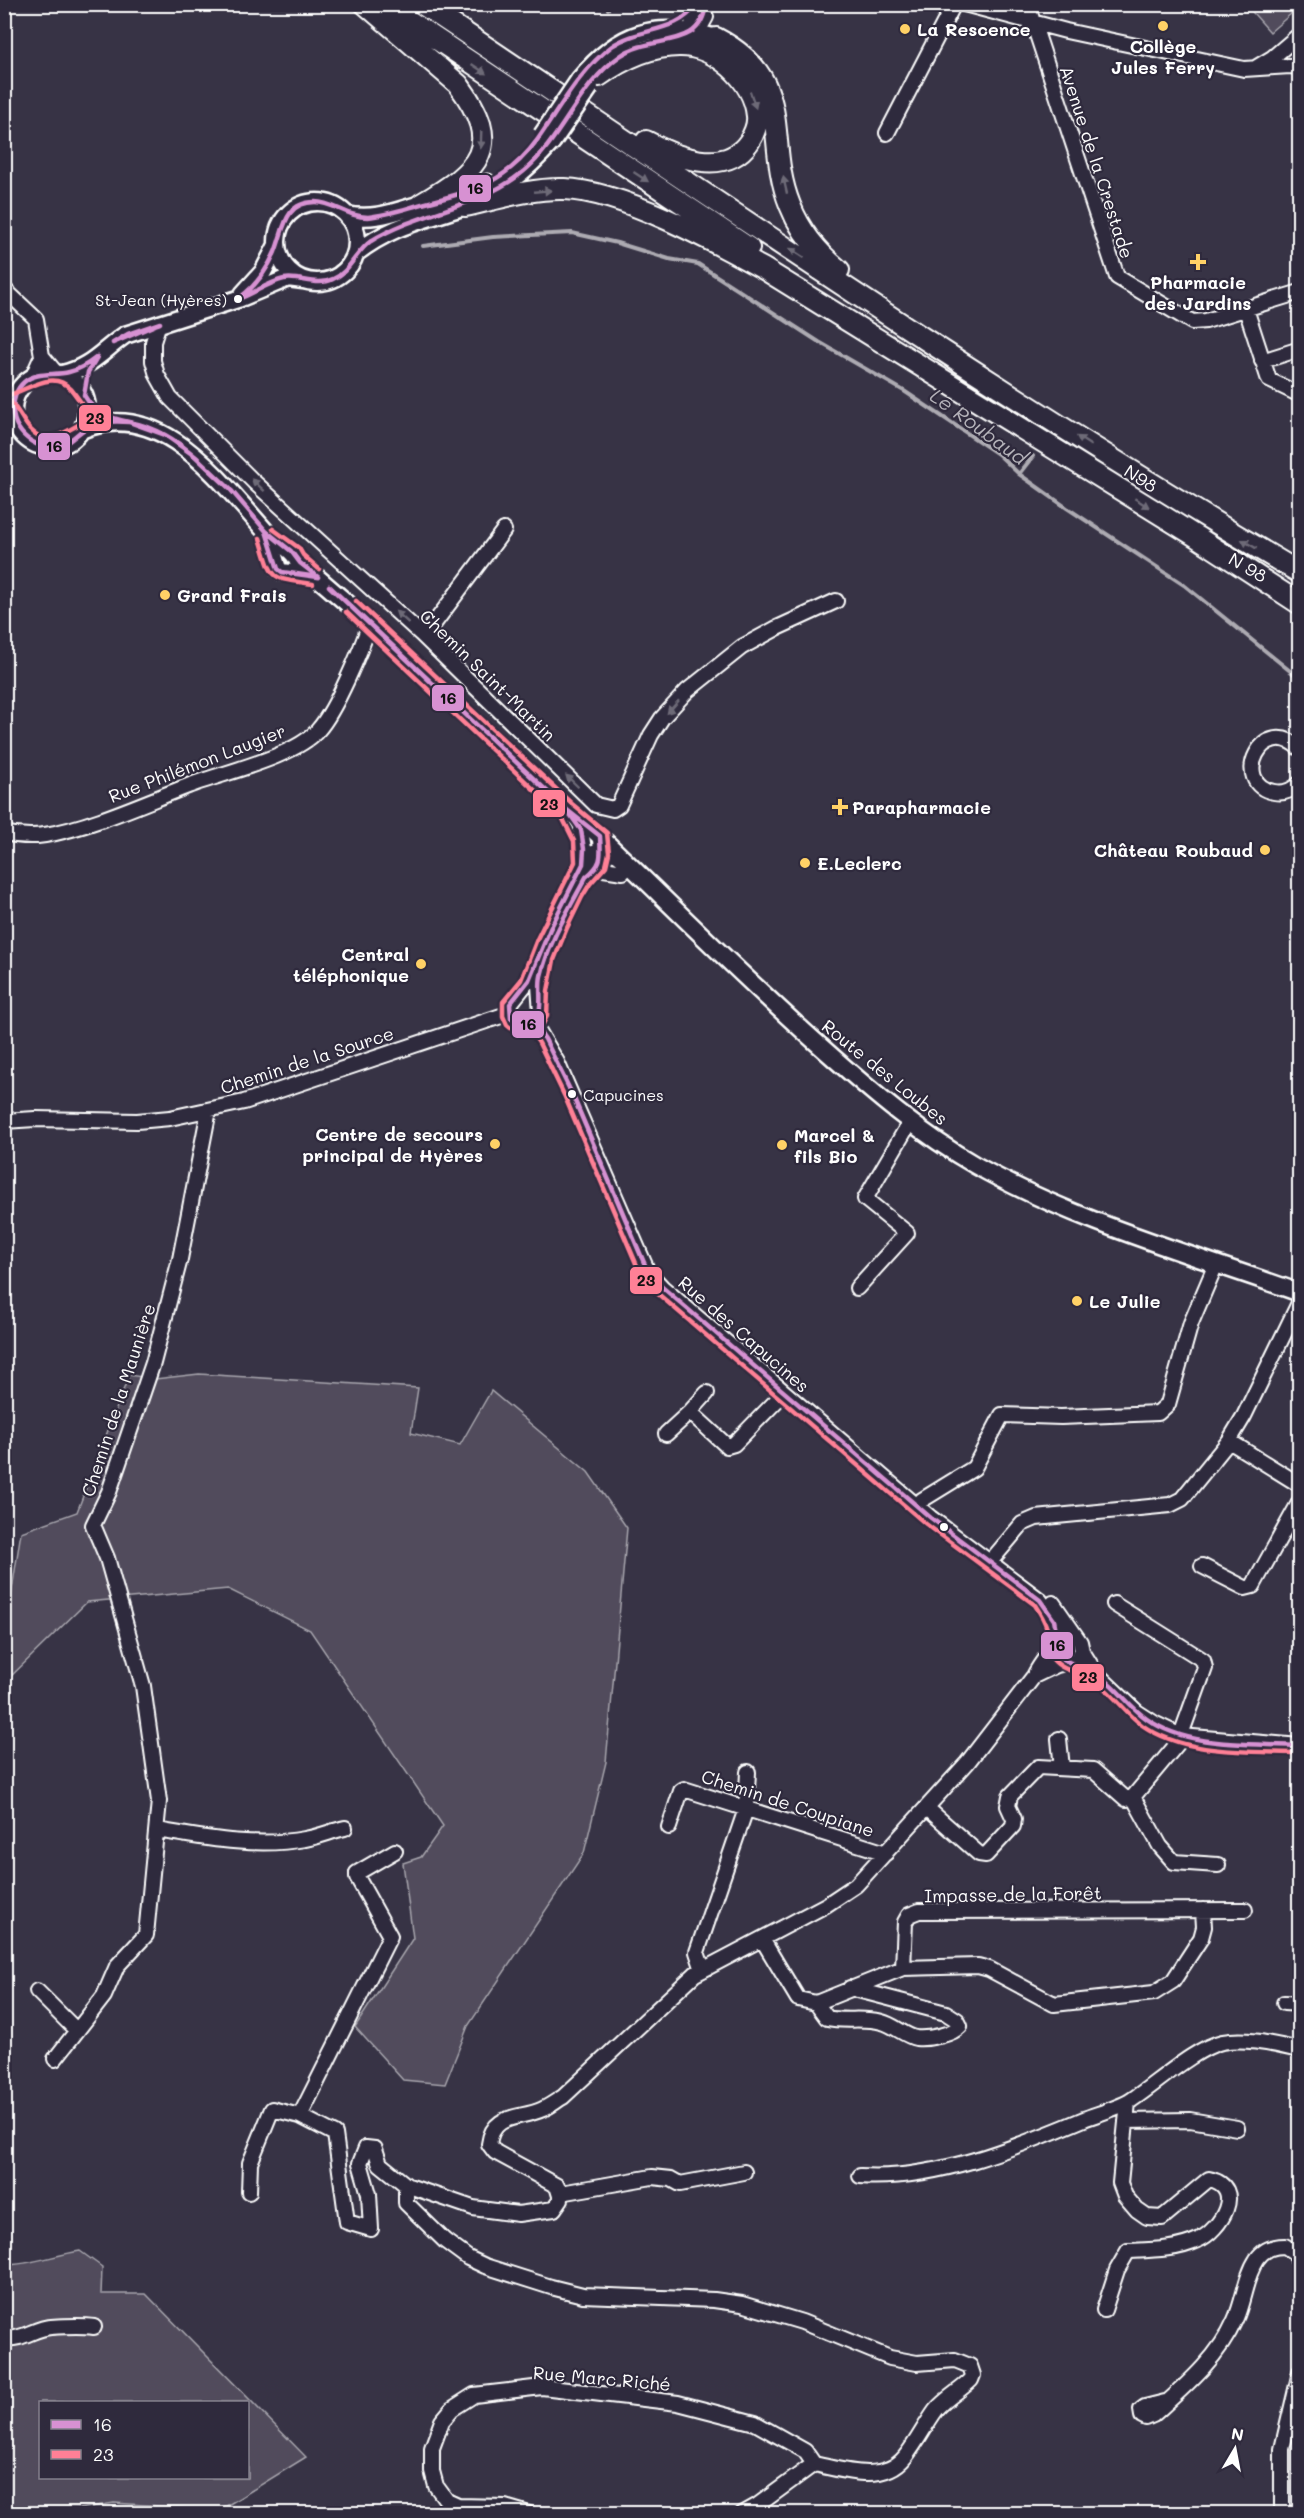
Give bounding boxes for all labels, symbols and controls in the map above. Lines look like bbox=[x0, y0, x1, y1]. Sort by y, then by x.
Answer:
place label: La Rescence bbox=[917, 17, 1031, 41]
marker: Collège Jules Ferry bbox=[1156, 19, 1170, 33]
marker: La Rescence bbox=[898, 22, 912, 36]
place label: Collège Jules Ferry bbox=[1111, 34, 1215, 79]
one-way arrow bbox=[471, 63, 487, 74]
street label: Avenue de la Crestade bbox=[1054, 63, 1140, 261]
one-way arrow bbox=[748, 91, 758, 109]
one-way arrow bbox=[476, 130, 485, 149]
one-way arrow bbox=[633, 171, 649, 182]
line badge: 16 bbox=[458, 174, 492, 203]
one-way arrow bbox=[780, 175, 789, 194]
text: 16 bbox=[467, 177, 484, 198]
one-way arrow bbox=[533, 186, 552, 196]
one-way arrow bbox=[789, 248, 805, 259]
marker: Pharmacie des Jardins bbox=[1191, 255, 1205, 269]
place label: Pharmacie des Jardins bbox=[1145, 270, 1251, 315]
place label: St-Jean (Hyères) bbox=[95, 289, 227, 310]
marker: St-Jean (Hyères) bbox=[232, 293, 244, 305]
water label: Le Roubaud bbox=[925, 382, 1034, 471]
line badge: 23 bbox=[78, 404, 112, 432]
text: 23 bbox=[86, 407, 105, 428]
line badge: 16 bbox=[37, 432, 71, 461]
text: 16 bbox=[46, 435, 63, 456]
one-way arrow bbox=[1075, 435, 1092, 446]
street label: N98 bbox=[1120, 458, 1162, 498]
one-way arrow bbox=[250, 478, 265, 492]
one-way arrow bbox=[1134, 498, 1151, 509]
one-way arrow bbox=[1241, 538, 1257, 549]
street label: N 98 bbox=[1224, 546, 1272, 588]
place label: Grand Frais bbox=[177, 583, 287, 607]
marker: Grand Frais bbox=[158, 588, 172, 602]
street label: Chemin Saint-Martin bbox=[415, 604, 561, 746]
one-way arrow bbox=[395, 610, 409, 624]
line badge: 16 bbox=[431, 684, 465, 712]
text: 16 bbox=[440, 687, 457, 708]
one-way arrow bbox=[666, 699, 680, 714]
street label: Rue Philémon Laugier bbox=[105, 718, 289, 808]
one-way arrow bbox=[565, 775, 579, 789]
line badge: 23 bbox=[532, 789, 566, 818]
text: 23 bbox=[540, 793, 559, 814]
place label: Parapharmacie bbox=[852, 795, 991, 819]
marker: Parapharmacie bbox=[833, 800, 847, 814]
place label: Château Roubaud bbox=[1094, 838, 1253, 862]
marker: Château Roubaud bbox=[1258, 843, 1272, 857]
place label: E.Leclerc bbox=[817, 851, 902, 875]
marker: E.Leclerc bbox=[798, 856, 812, 870]
place label: Central téléphonique bbox=[293, 942, 409, 987]
marker: Central téléphonique bbox=[414, 957, 428, 971]
line badge: 16 bbox=[511, 1010, 545, 1039]
text: 16 bbox=[520, 1013, 537, 1034]
street label: Route des Loubes bbox=[817, 1014, 953, 1130]
street label: Chemin de la Source bbox=[217, 1021, 397, 1099]
place label: Capucines bbox=[583, 1084, 664, 1105]
marker: Capucines bbox=[566, 1088, 578, 1100]
place label: Centre de secours principal de Hyères bbox=[303, 1122, 483, 1167]
place label: Marcel & fils Bio bbox=[794, 1123, 875, 1168]
marker: Centre de secours principal de Hyères bbox=[488, 1137, 502, 1151]
marker: Marcel & fils Bio bbox=[775, 1138, 789, 1152]
line badge: 23 bbox=[629, 1266, 663, 1295]
text: 23 bbox=[637, 1269, 656, 1290]
street label: Rue des Capucines bbox=[673, 1270, 815, 1398]
place label: Le Julie bbox=[1089, 1289, 1161, 1313]
marker: Le Julie bbox=[1070, 1294, 1084, 1308]
street label: Chemin de la Maunière bbox=[75, 1300, 161, 1500]
unlabelled marker bbox=[938, 1521, 950, 1533]
line badge: 16 bbox=[1040, 1631, 1074, 1660]
text: 16 bbox=[1049, 1634, 1066, 1655]
line badge: 23 bbox=[1071, 1663, 1105, 1692]
text: 23 bbox=[1079, 1666, 1098, 1687]
street label: Chemin de Coupiane bbox=[699, 1764, 877, 1842]
street label: Impasse de la Forêt bbox=[924, 1880, 1102, 1908]
street label: Rue Marc Riché bbox=[532, 2360, 672, 2396]
legend bbox=[39, 2401, 249, 2479]
text: 16 bbox=[93, 2412, 112, 2436]
north arrow bbox=[1205, 2419, 1265, 2479]
text: N bbox=[1230, 2422, 1246, 2445]
text: 23 bbox=[93, 2442, 114, 2466]

